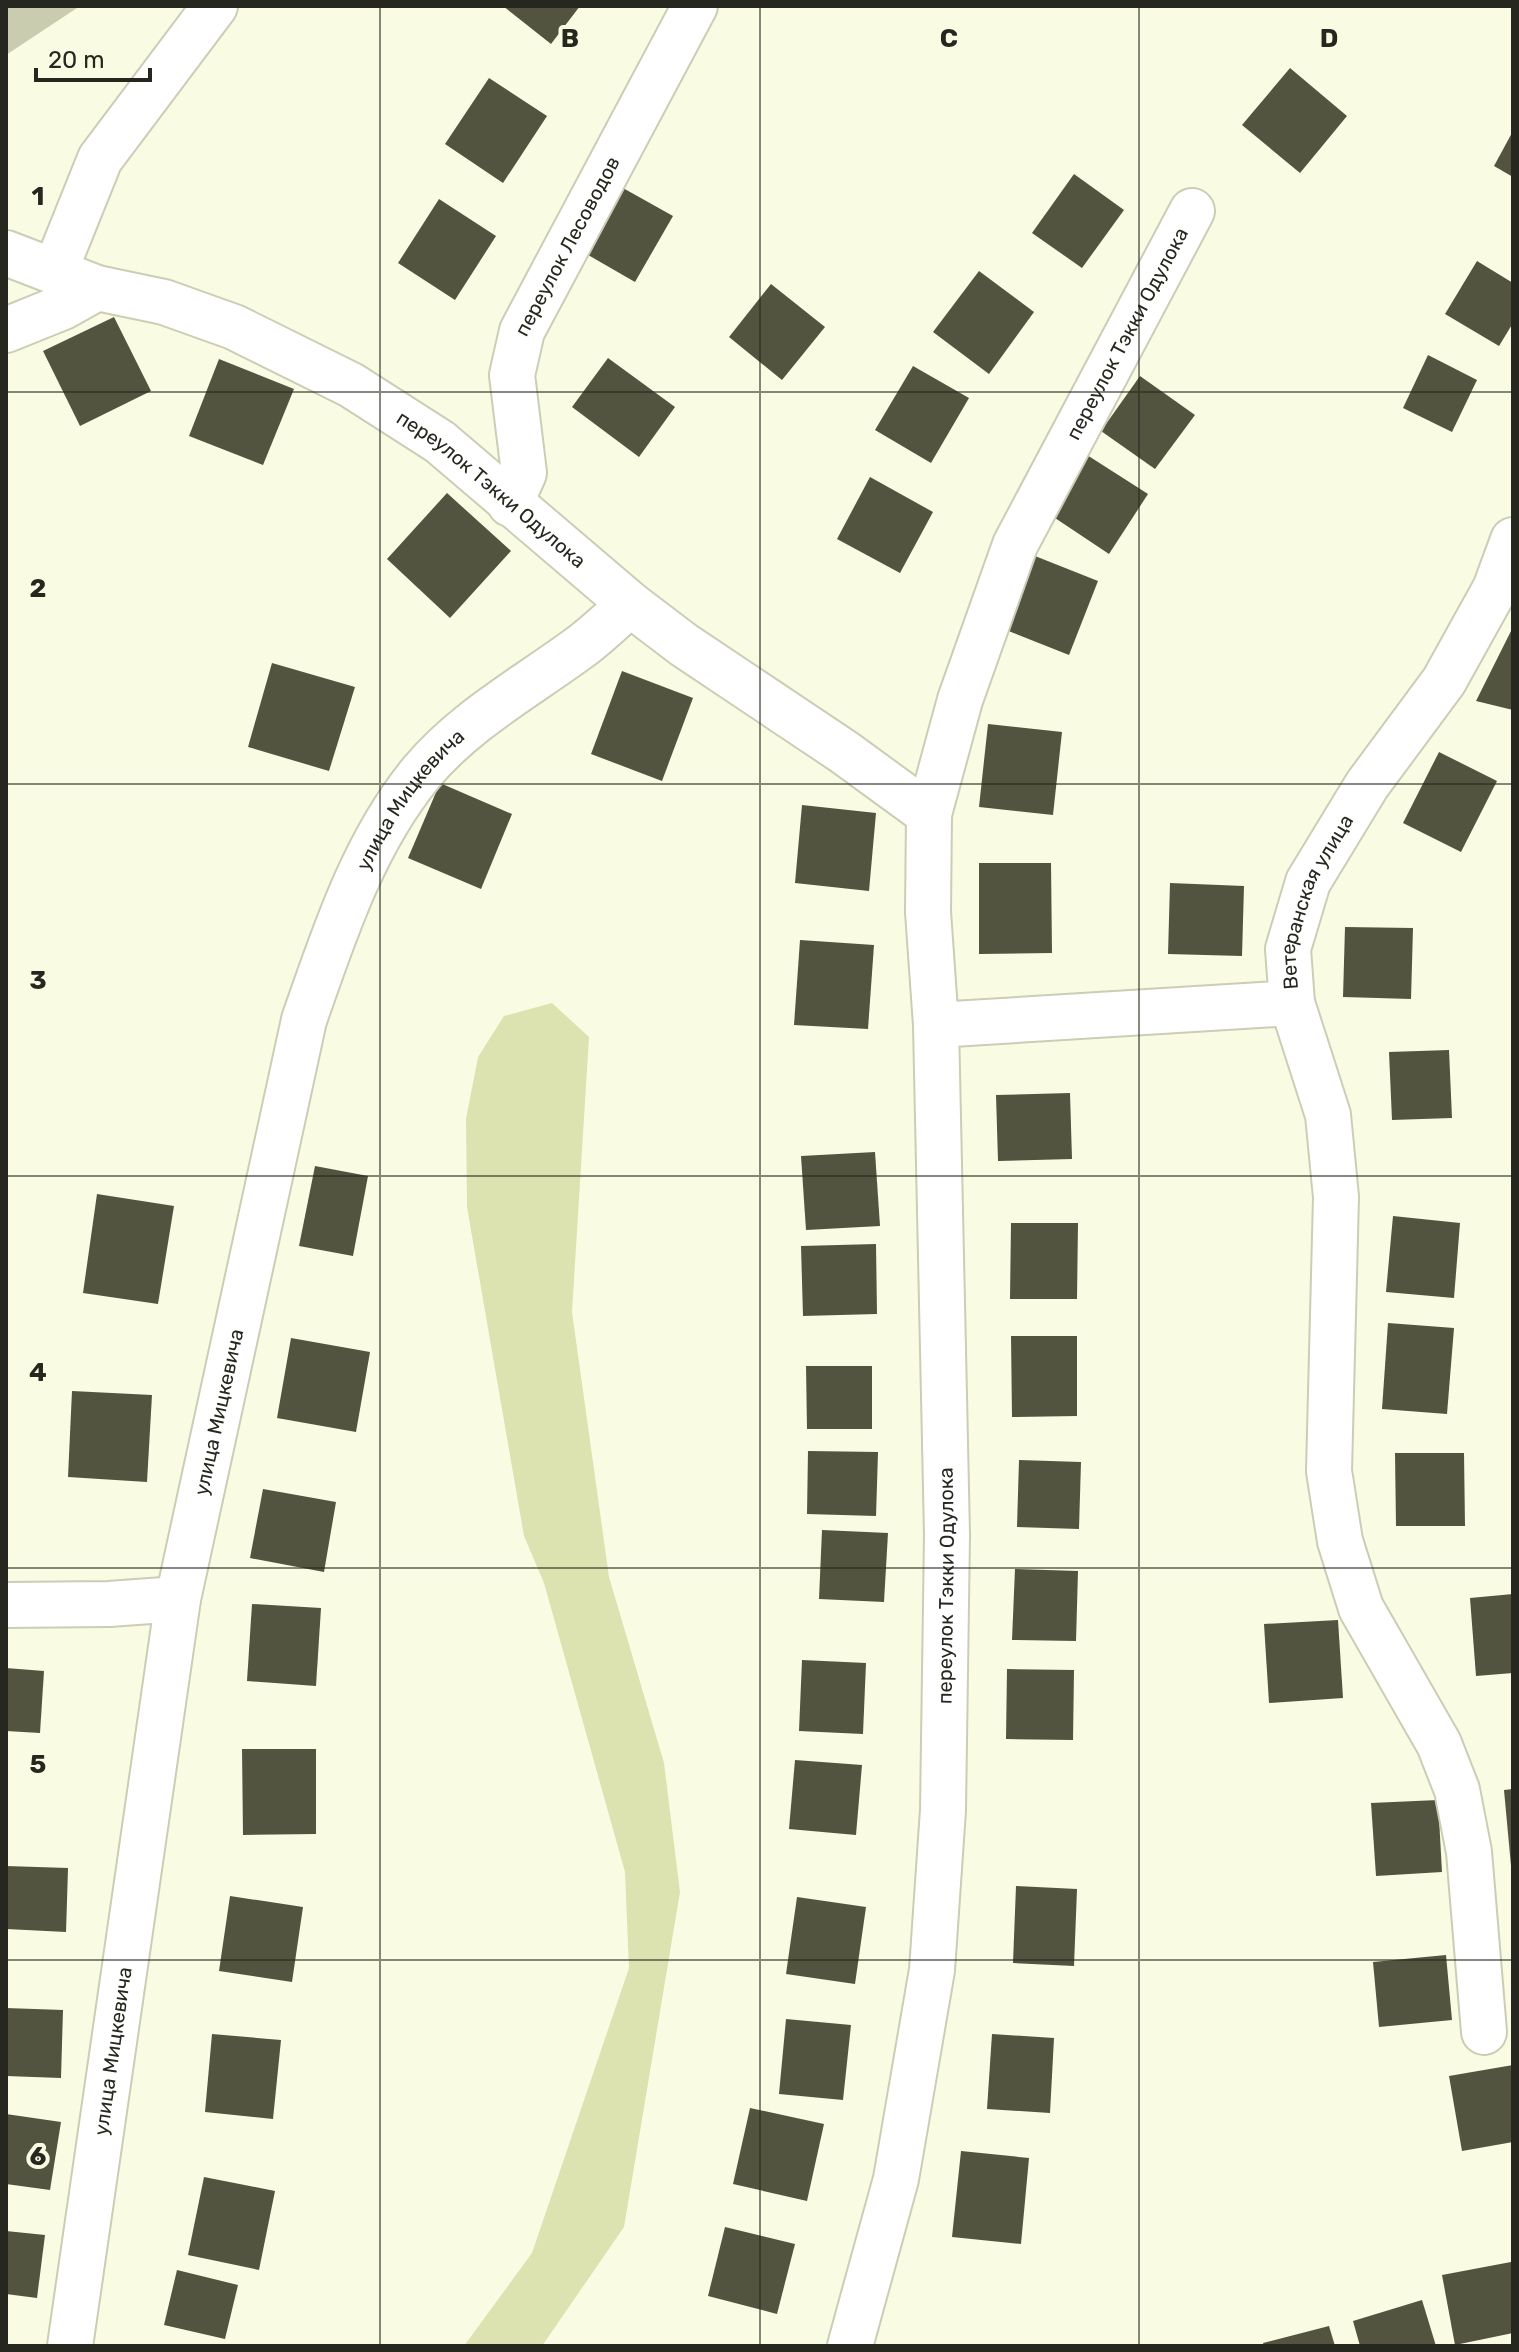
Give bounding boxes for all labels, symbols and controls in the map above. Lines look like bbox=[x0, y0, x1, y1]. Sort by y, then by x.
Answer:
text: B bbox=[561, 23, 579, 54]
text: C bbox=[940, 23, 958, 54]
text: D bbox=[1320, 23, 1338, 54]
scale bar bbox=[36, 32, 150, 82]
text: 20 m bbox=[48, 46, 105, 74]
street label: переулок Лесоводов bbox=[510, 152, 625, 340]
text: 1 bbox=[32, 181, 44, 212]
street label: переулок Тэкки Одулока bbox=[1061, 223, 1193, 444]
street label: переулок Тэкки Одулока bbox=[392, 405, 591, 573]
text: 2 bbox=[30, 573, 46, 604]
street label: улица Мицкевича bbox=[351, 724, 469, 874]
street label: Ветеранская улица bbox=[1276, 810, 1358, 990]
text: 3 bbox=[29, 965, 47, 996]
street label: улица Мицкевича bbox=[189, 1327, 248, 1498]
text: 4 bbox=[29, 1357, 47, 1388]
street label: переулок Тэкки Одулока bbox=[933, 1467, 959, 1704]
text: 5 bbox=[30, 1749, 46, 1780]
street label: улица Мицкевича bbox=[89, 1965, 137, 2137]
text: 6 bbox=[30, 2141, 47, 2172]

